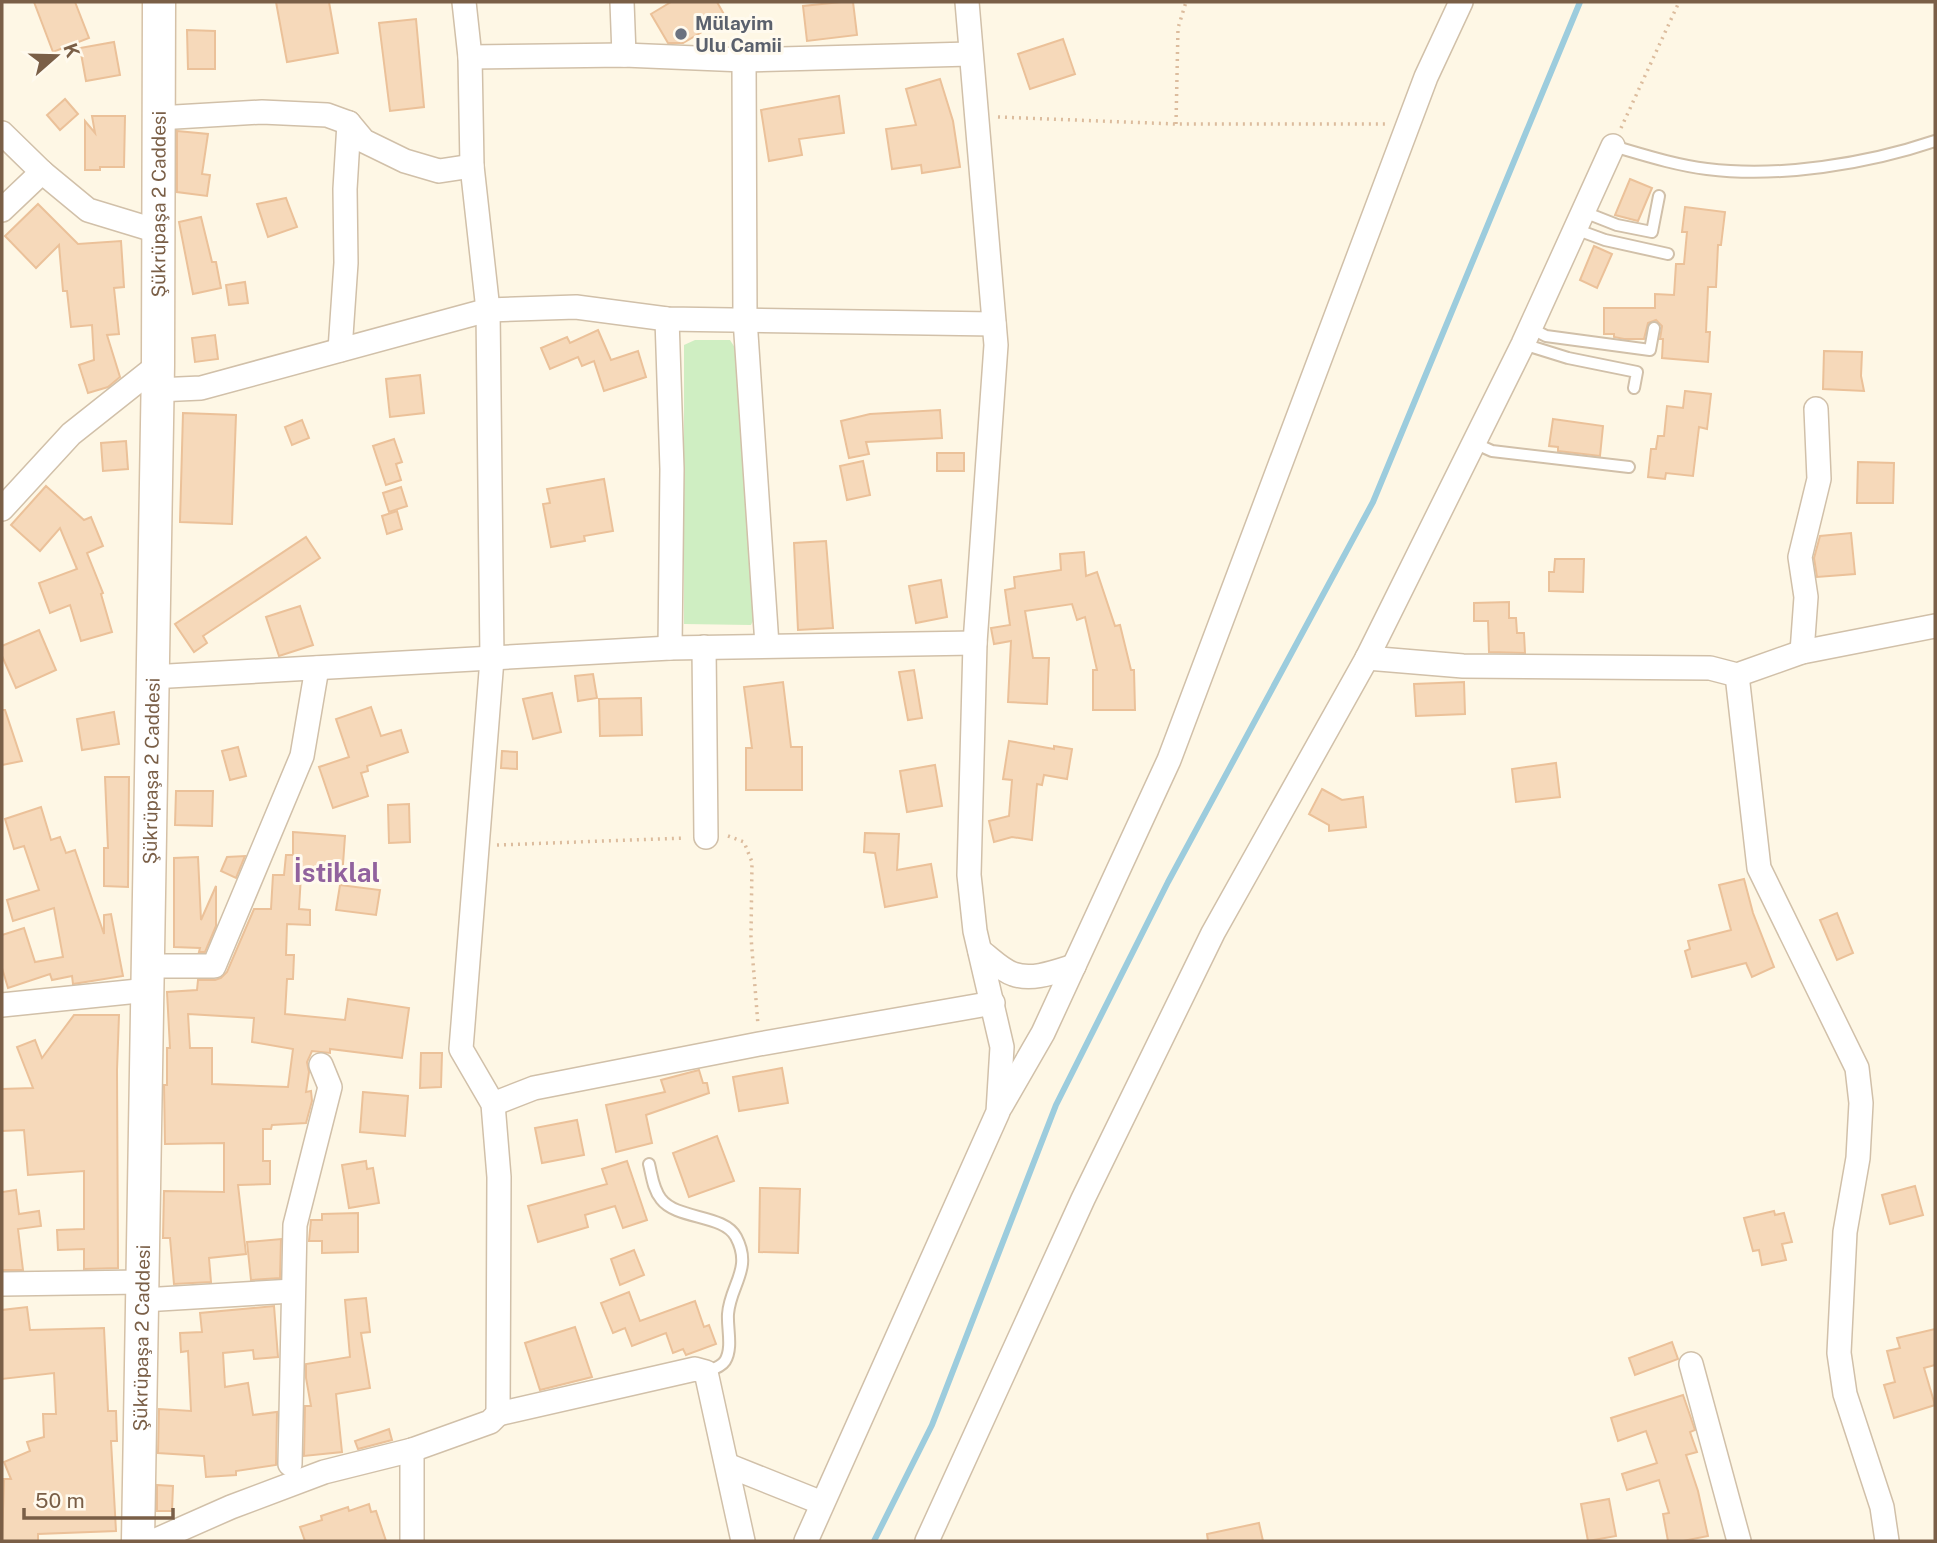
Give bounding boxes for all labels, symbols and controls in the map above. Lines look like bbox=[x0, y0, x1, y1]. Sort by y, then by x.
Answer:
place label: Mülayim Ulu Camii bbox=[695, 12, 782, 56]
north arrow bbox=[21, 21, 91, 91]
marker: Mülayim Ulu Camii bbox=[673, 26, 689, 42]
text: K bbox=[59, 40, 85, 61]
street label: Şükrüpaşa 2 Caddesi bbox=[147, 111, 170, 298]
street label: Şükrüpaşa 2 Caddesi bbox=[139, 678, 164, 865]
district label: İstiklal bbox=[294, 857, 380, 888]
street label: Şükrüpaşa 2 Caddesi bbox=[129, 1244, 154, 1432]
scale bar bbox=[24, 1476, 173, 1520]
text: 50 m bbox=[35, 1488, 85, 1513]

